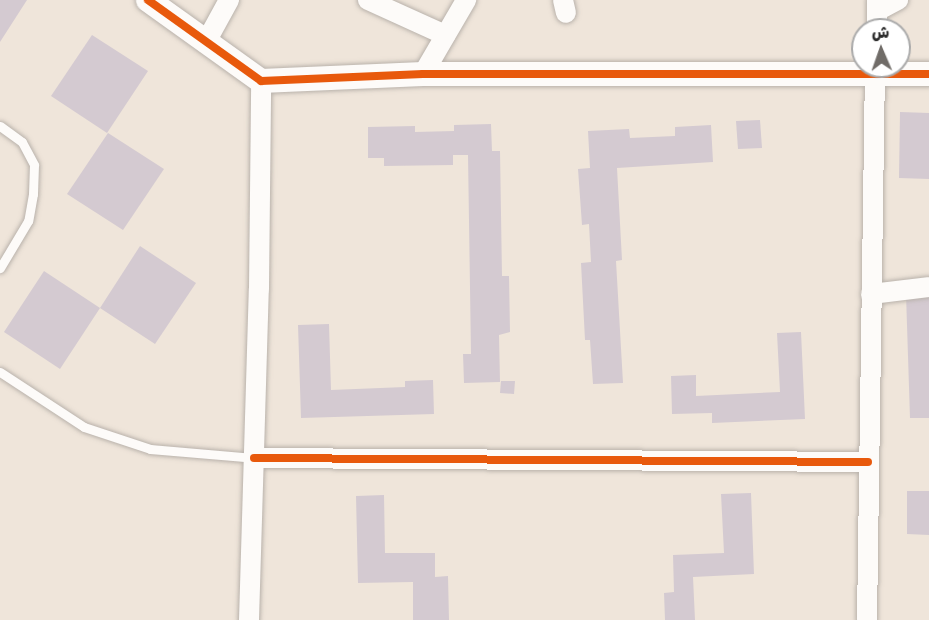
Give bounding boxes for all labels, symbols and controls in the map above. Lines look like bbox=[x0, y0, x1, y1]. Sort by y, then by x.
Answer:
north arrow bbox=[851, 18, 911, 78]
text: ش bbox=[871, 21, 890, 43]

